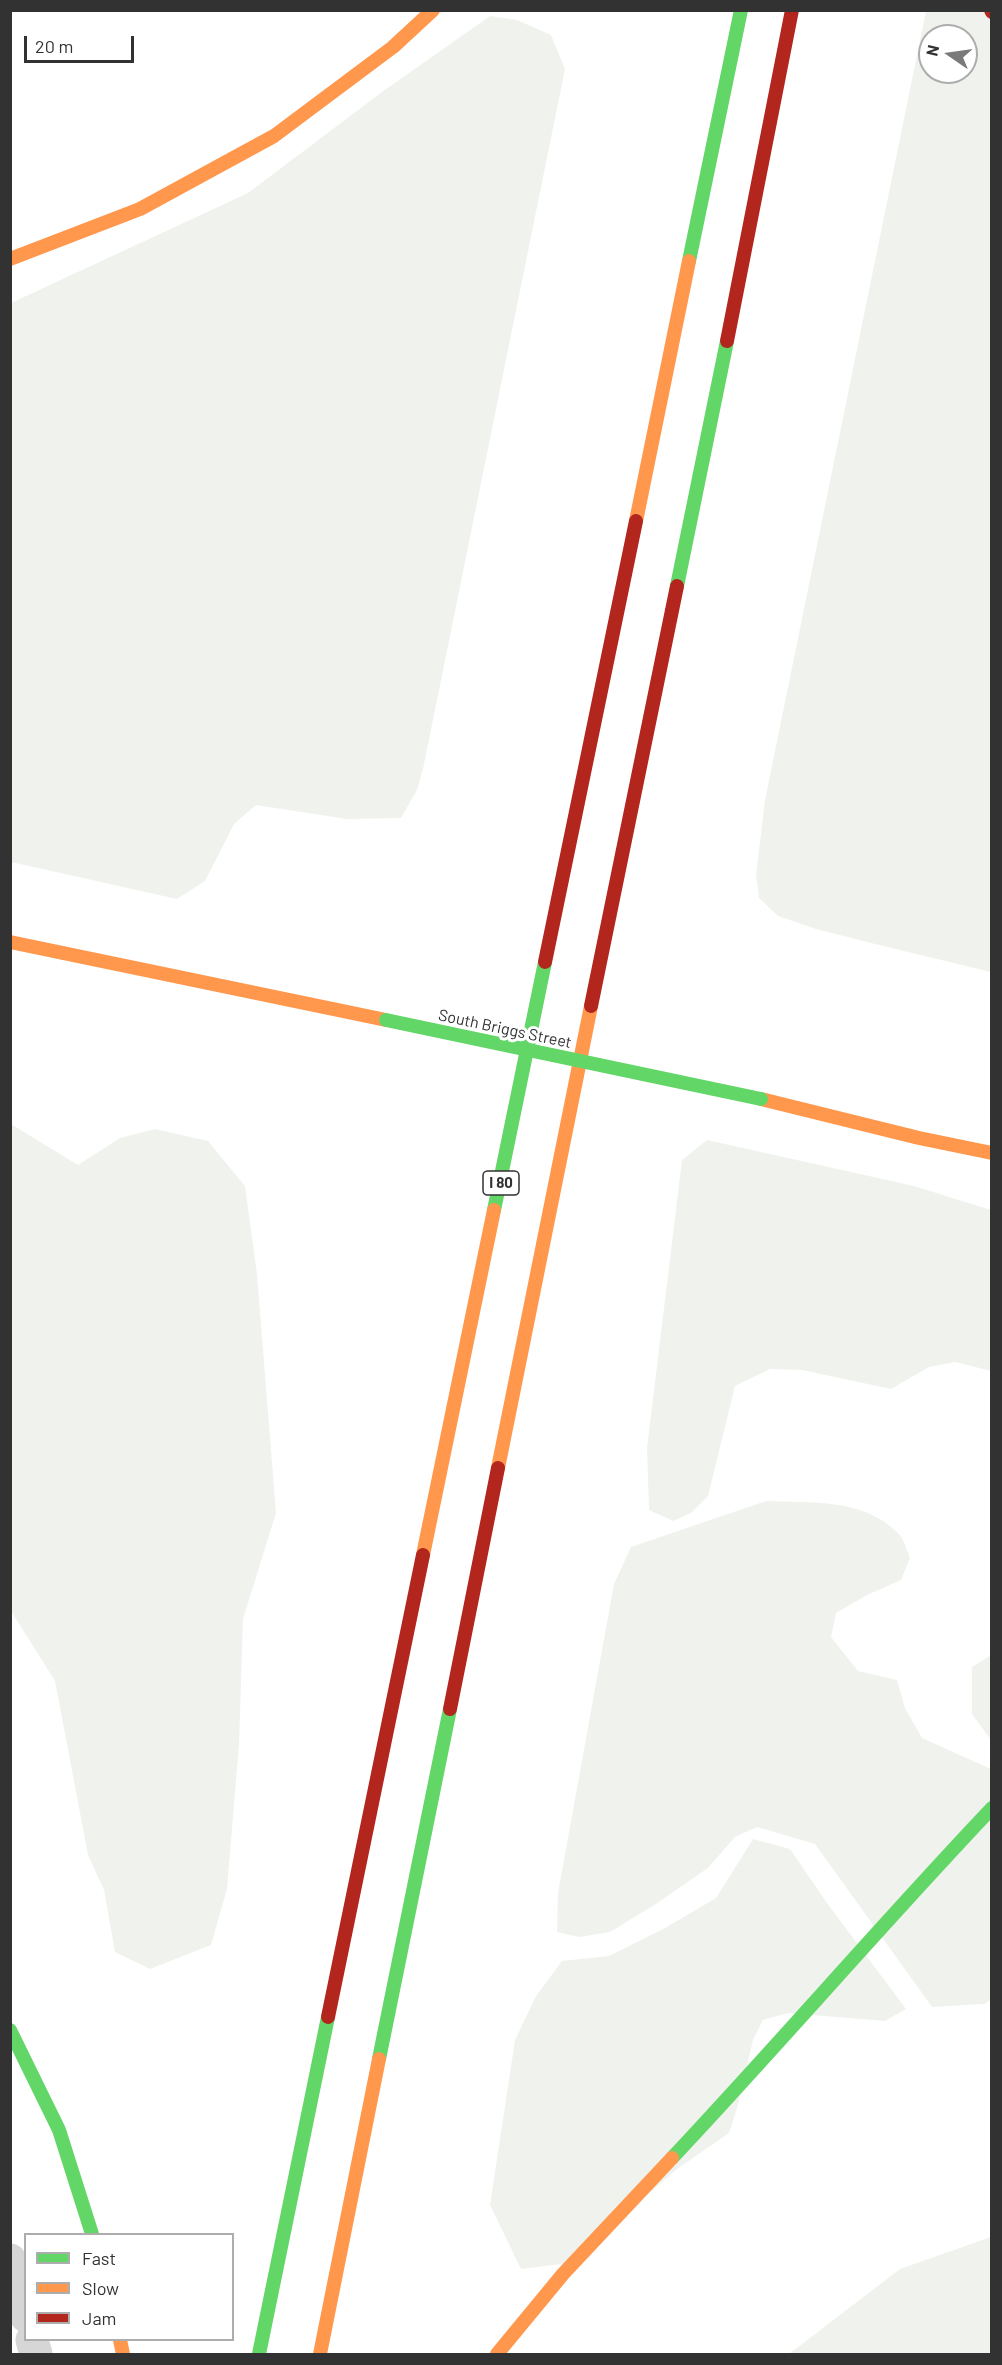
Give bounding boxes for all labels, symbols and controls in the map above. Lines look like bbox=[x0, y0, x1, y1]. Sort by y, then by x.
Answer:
scale bar bbox=[27, 24, 136, 62]
north arrow bbox=[918, 24, 978, 84]
text: 20 m bbox=[35, 35, 73, 57]
text: N bbox=[921, 43, 942, 58]
street label: South Briggs Street bbox=[437, 1005, 573, 1053]
road number: I 80 bbox=[483, 1171, 519, 1195]
legend bbox=[24, 2233, 234, 2341]
text: Fast bbox=[82, 2247, 116, 2269]
text: Slow bbox=[82, 2277, 119, 2299]
text: Jam bbox=[82, 2307, 116, 2329]

